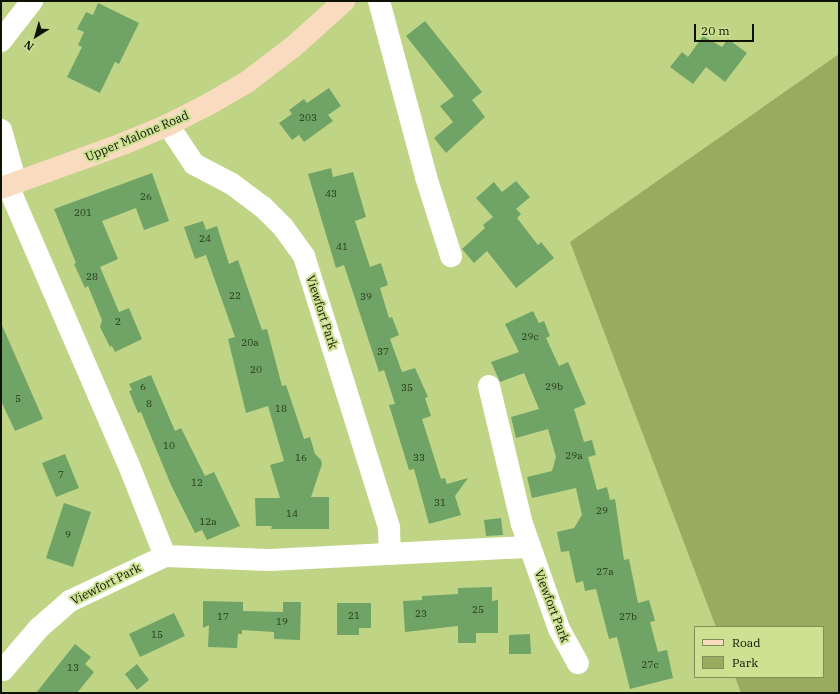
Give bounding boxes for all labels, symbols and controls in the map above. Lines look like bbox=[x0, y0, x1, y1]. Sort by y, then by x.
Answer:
north arrow bbox=[16, 16, 56, 56]
scale bar bbox=[696, 16, 756, 42]
text: 20 m bbox=[701, 23, 730, 38]
text: N bbox=[21, 37, 36, 54]
street label: Upper Malone Road bbox=[83, 108, 191, 164]
house number: 203 bbox=[299, 112, 317, 124]
house number: 43 bbox=[325, 188, 337, 200]
house number: 26 bbox=[140, 191, 152, 203]
house number: 201 bbox=[74, 207, 92, 219]
house number: 24 bbox=[199, 233, 211, 245]
house number: 41 bbox=[336, 241, 348, 253]
house number: 28 bbox=[86, 271, 98, 283]
street label: Viewfort Park bbox=[303, 273, 341, 351]
house number: 22 bbox=[229, 290, 241, 302]
house number: 39 bbox=[360, 291, 372, 303]
house number: 2 bbox=[115, 316, 121, 328]
house number: 29c bbox=[521, 331, 539, 343]
house number: 20a bbox=[241, 337, 259, 349]
house number: 37 bbox=[377, 346, 389, 358]
house number: 20 bbox=[250, 364, 262, 376]
house number: 6 bbox=[140, 381, 146, 393]
house number: 29b bbox=[545, 381, 563, 393]
house number: 35 bbox=[401, 382, 413, 394]
house number: 5 bbox=[15, 393, 21, 405]
house number: 8 bbox=[146, 398, 152, 410]
house number: 18 bbox=[275, 403, 287, 415]
house number: 10 bbox=[163, 440, 175, 452]
house number: 29a bbox=[565, 450, 583, 462]
house number: 16 bbox=[295, 452, 307, 464]
house number: 33 bbox=[413, 452, 425, 464]
house number: 7 bbox=[58, 469, 64, 481]
house number: 12 bbox=[191, 477, 203, 489]
house number: 31 bbox=[434, 497, 446, 509]
house number: 29 bbox=[596, 505, 608, 517]
house number: 14 bbox=[286, 508, 298, 520]
house number: 12a bbox=[199, 516, 217, 528]
house number: 9 bbox=[65, 529, 71, 541]
street label: Viewfort Park bbox=[69, 560, 143, 608]
house number: 27a bbox=[596, 566, 614, 578]
street label: Viewfort Park bbox=[532, 568, 572, 644]
house number: 25 bbox=[472, 604, 484, 616]
house number: 23 bbox=[415, 608, 427, 620]
house number: 21 bbox=[348, 610, 360, 622]
house number: 17 bbox=[217, 611, 229, 623]
house number: 27b bbox=[619, 611, 637, 623]
house number: 19 bbox=[276, 616, 288, 628]
legend bbox=[694, 626, 824, 678]
house number: 15 bbox=[151, 629, 163, 641]
text: Road bbox=[732, 635, 761, 650]
text: Park bbox=[732, 655, 758, 670]
house number: 27c bbox=[641, 659, 659, 671]
house number: 13 bbox=[67, 662, 79, 674]

